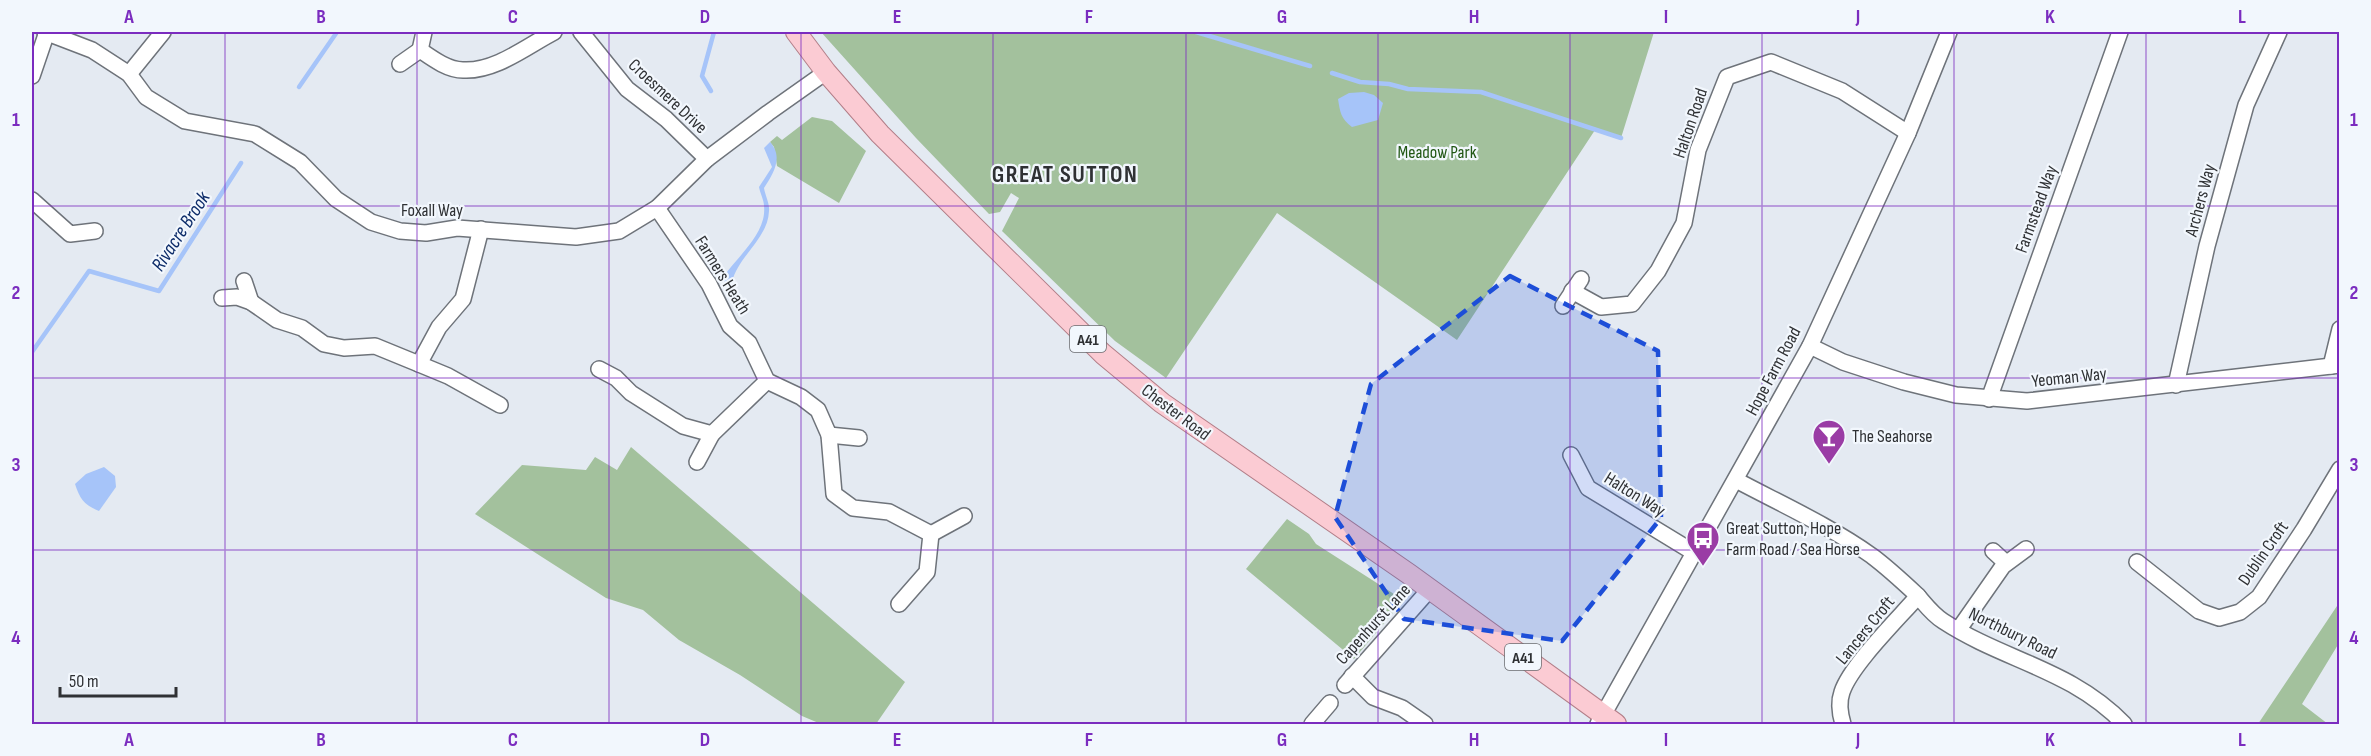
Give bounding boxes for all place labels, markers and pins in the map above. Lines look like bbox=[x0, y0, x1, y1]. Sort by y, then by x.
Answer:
bar icon: The Seahorse bbox=[1811, 418, 1847, 465]
place label: The Seahorse bbox=[1852, 426, 1933, 447]
place label: Great Sutton, Hope Farm Road / Sea Horse bbox=[1726, 518, 1860, 560]
bus stop icon: Great Sutton, Hope Farm Road / Sea Horse bbox=[1685, 520, 1721, 567]

